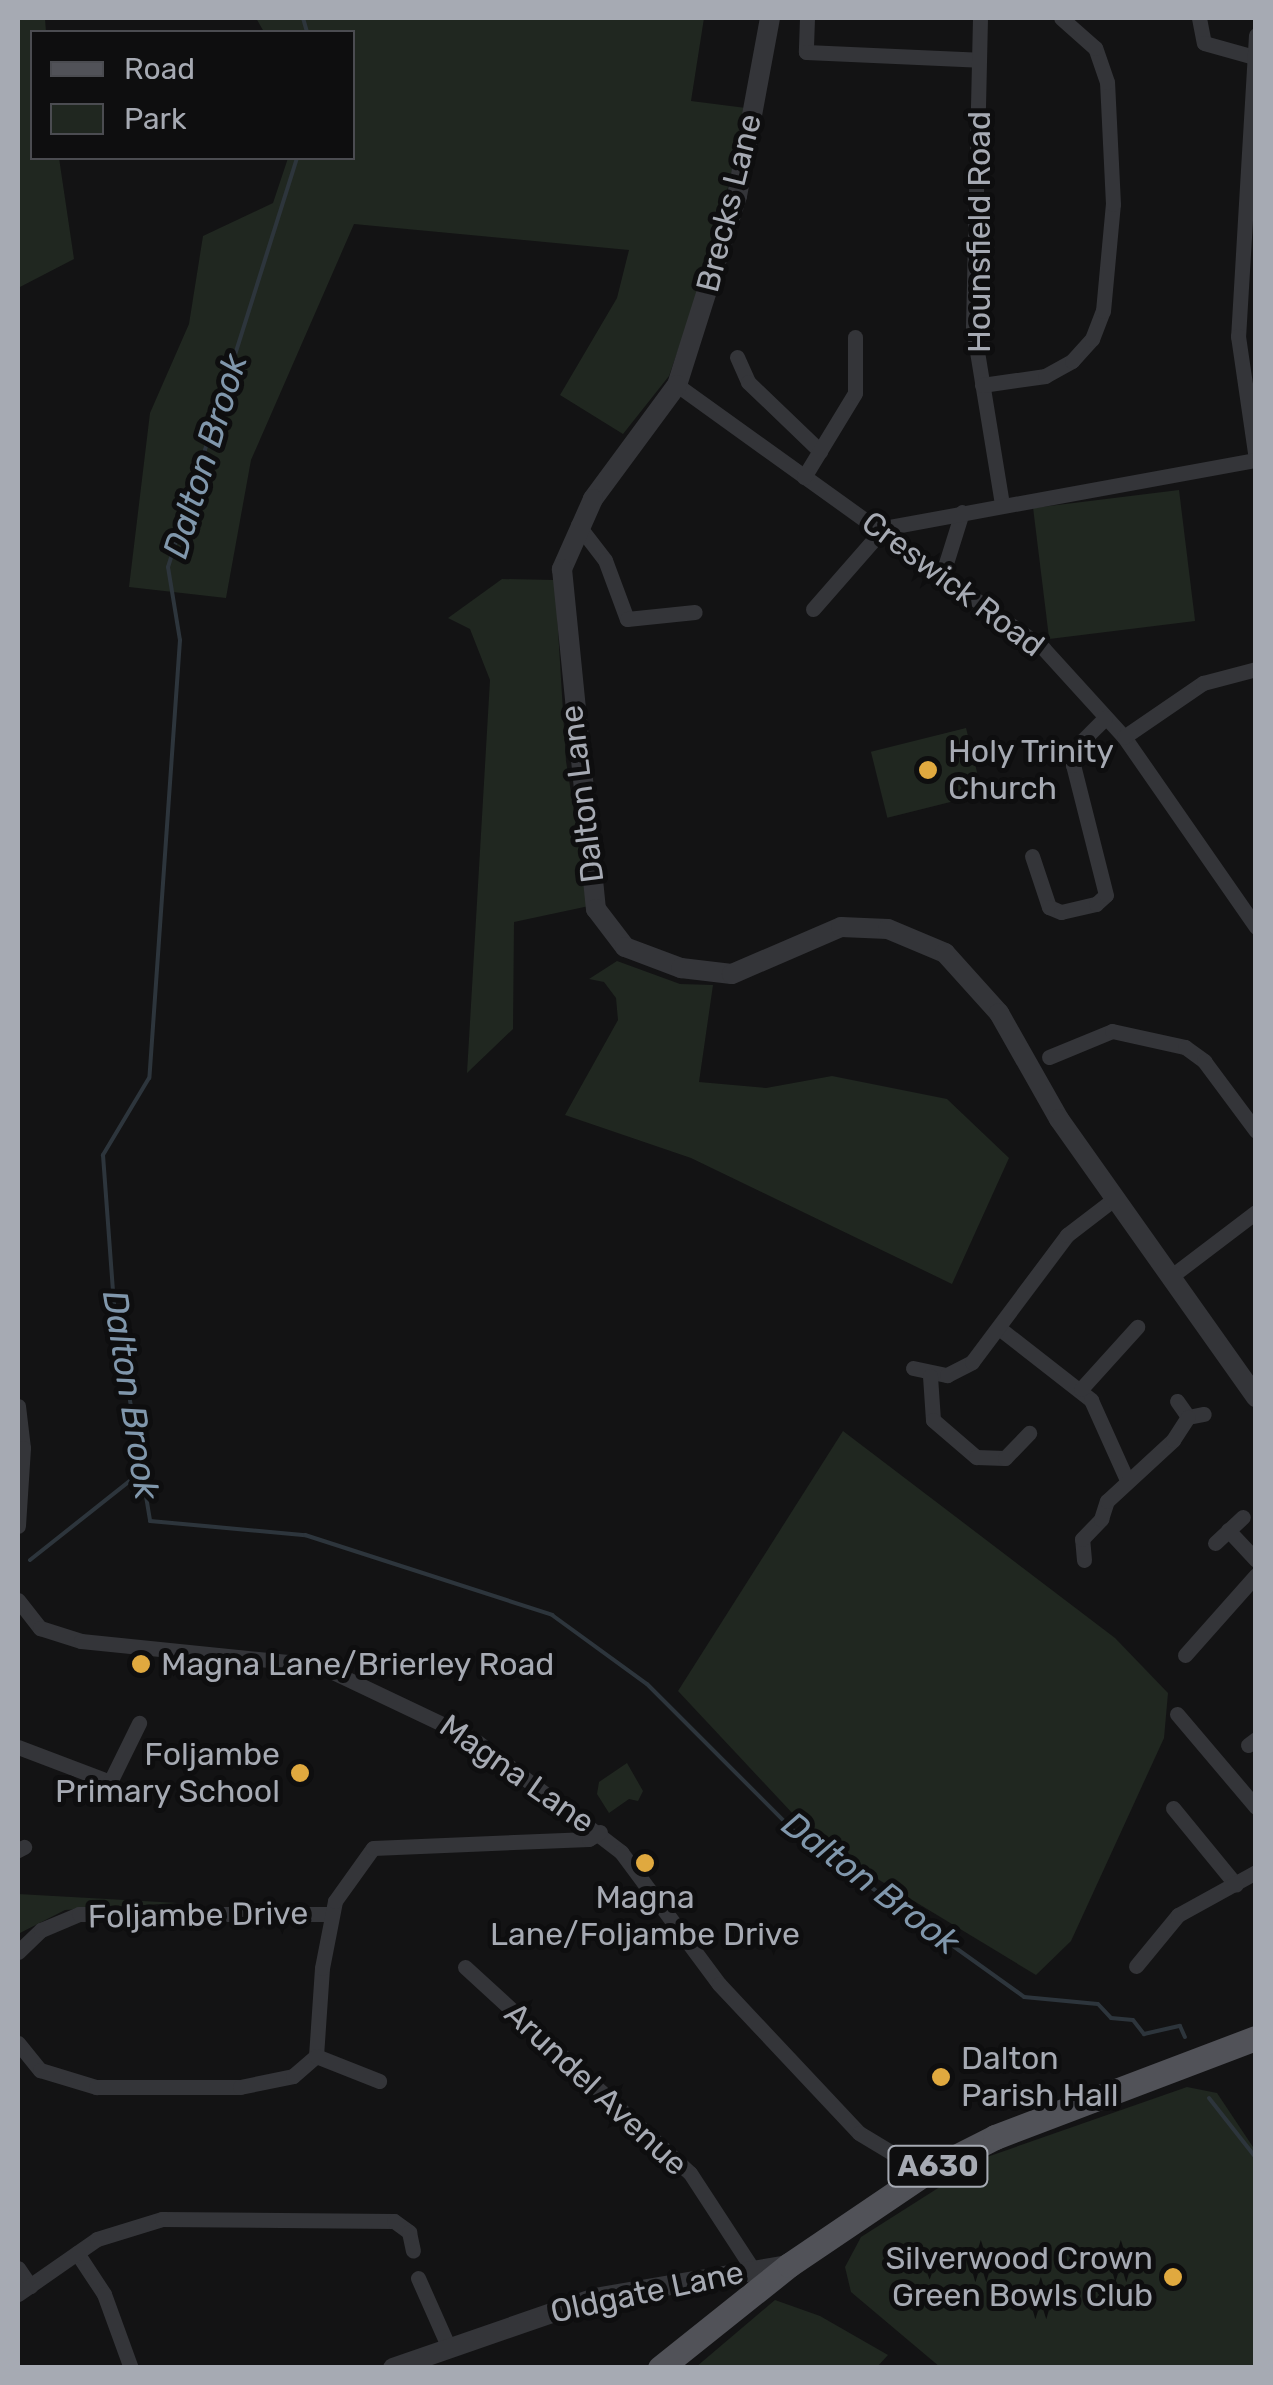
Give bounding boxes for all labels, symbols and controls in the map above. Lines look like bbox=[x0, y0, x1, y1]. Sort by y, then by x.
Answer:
legend bbox=[30, 30, 355, 160]
text: Road bbox=[124, 51, 195, 87]
text: Park bbox=[124, 101, 186, 137]
street label: Brecks Lane bbox=[688, 110, 770, 296]
street label: Hounsfield Road bbox=[960, 111, 998, 353]
water label: Dalton Brook bbox=[154, 349, 256, 563]
street label: Creswick Road bbox=[854, 503, 1052, 665]
street label: Dalton Lane bbox=[552, 703, 612, 885]
place label: Holy Trinity Church bbox=[948, 733, 1116, 808]
marker: Holy Trinity Church bbox=[917, 759, 939, 781]
water label: Dalton Brook bbox=[94, 1287, 168, 1503]
place label: Magna Lane/Brierley Road bbox=[161, 1645, 555, 1683]
marker: Magna Lane/Brierley Road bbox=[130, 1653, 152, 1675]
street label: Magna Lane bbox=[432, 1707, 602, 1841]
place label: Foljambe Primary School bbox=[54, 1736, 280, 1811]
marker: Foljambe Primary School bbox=[289, 1762, 311, 1784]
water label: Dalton Brook bbox=[774, 1803, 968, 1963]
marker: Magna Lane/Foljambe Drive bbox=[634, 1852, 656, 1874]
place label: Magna Lane/Foljambe Drive bbox=[490, 1879, 800, 1954]
street label: Foljambe Drive bbox=[87, 1894, 309, 1936]
street label: Arundel Avenue bbox=[496, 1994, 696, 2184]
place label: Dalton Parish Hall bbox=[961, 2040, 1119, 2115]
marker: Dalton Parish Hall bbox=[930, 2066, 952, 2088]
road number: A630 bbox=[886, 2141, 990, 2191]
place label: Silverwood Crown Green Bowls Club bbox=[885, 2240, 1153, 2315]
street label: Oldgate Lane bbox=[547, 2253, 747, 2331]
marker: Silverwood Crown Green Bowls Club bbox=[1162, 2266, 1184, 2288]

